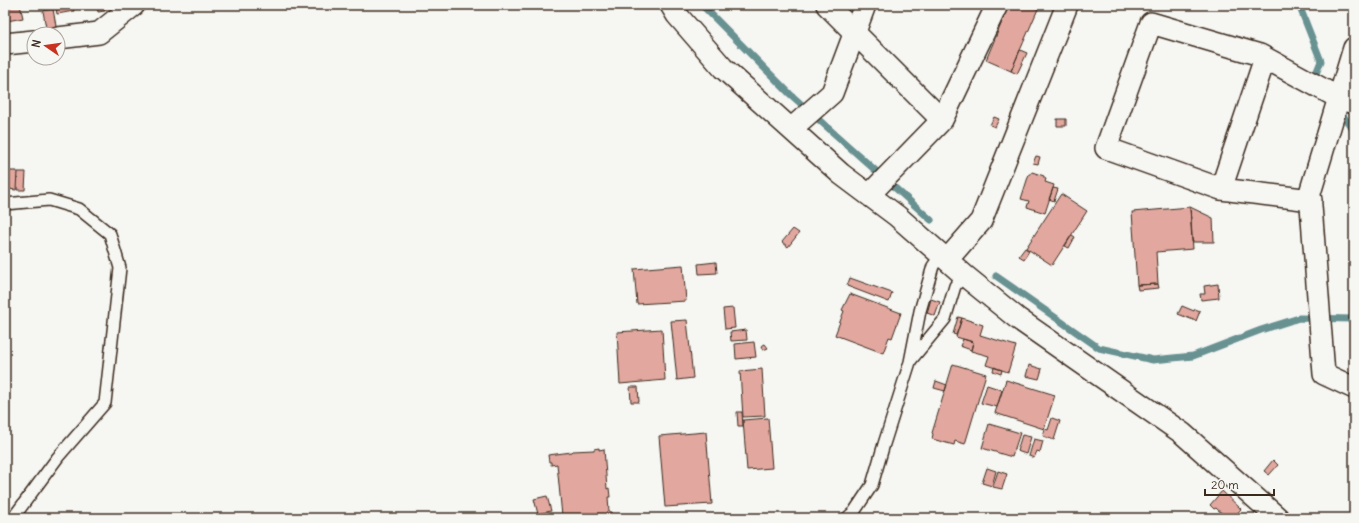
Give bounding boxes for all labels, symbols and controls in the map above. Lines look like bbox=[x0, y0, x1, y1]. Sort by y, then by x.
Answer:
north arrow bbox=[26, 26, 66, 66]
text: N bbox=[29, 38, 44, 49]
scale bar bbox=[1205, 471, 1274, 497]
text: 20 m bbox=[1211, 477, 1239, 492]

